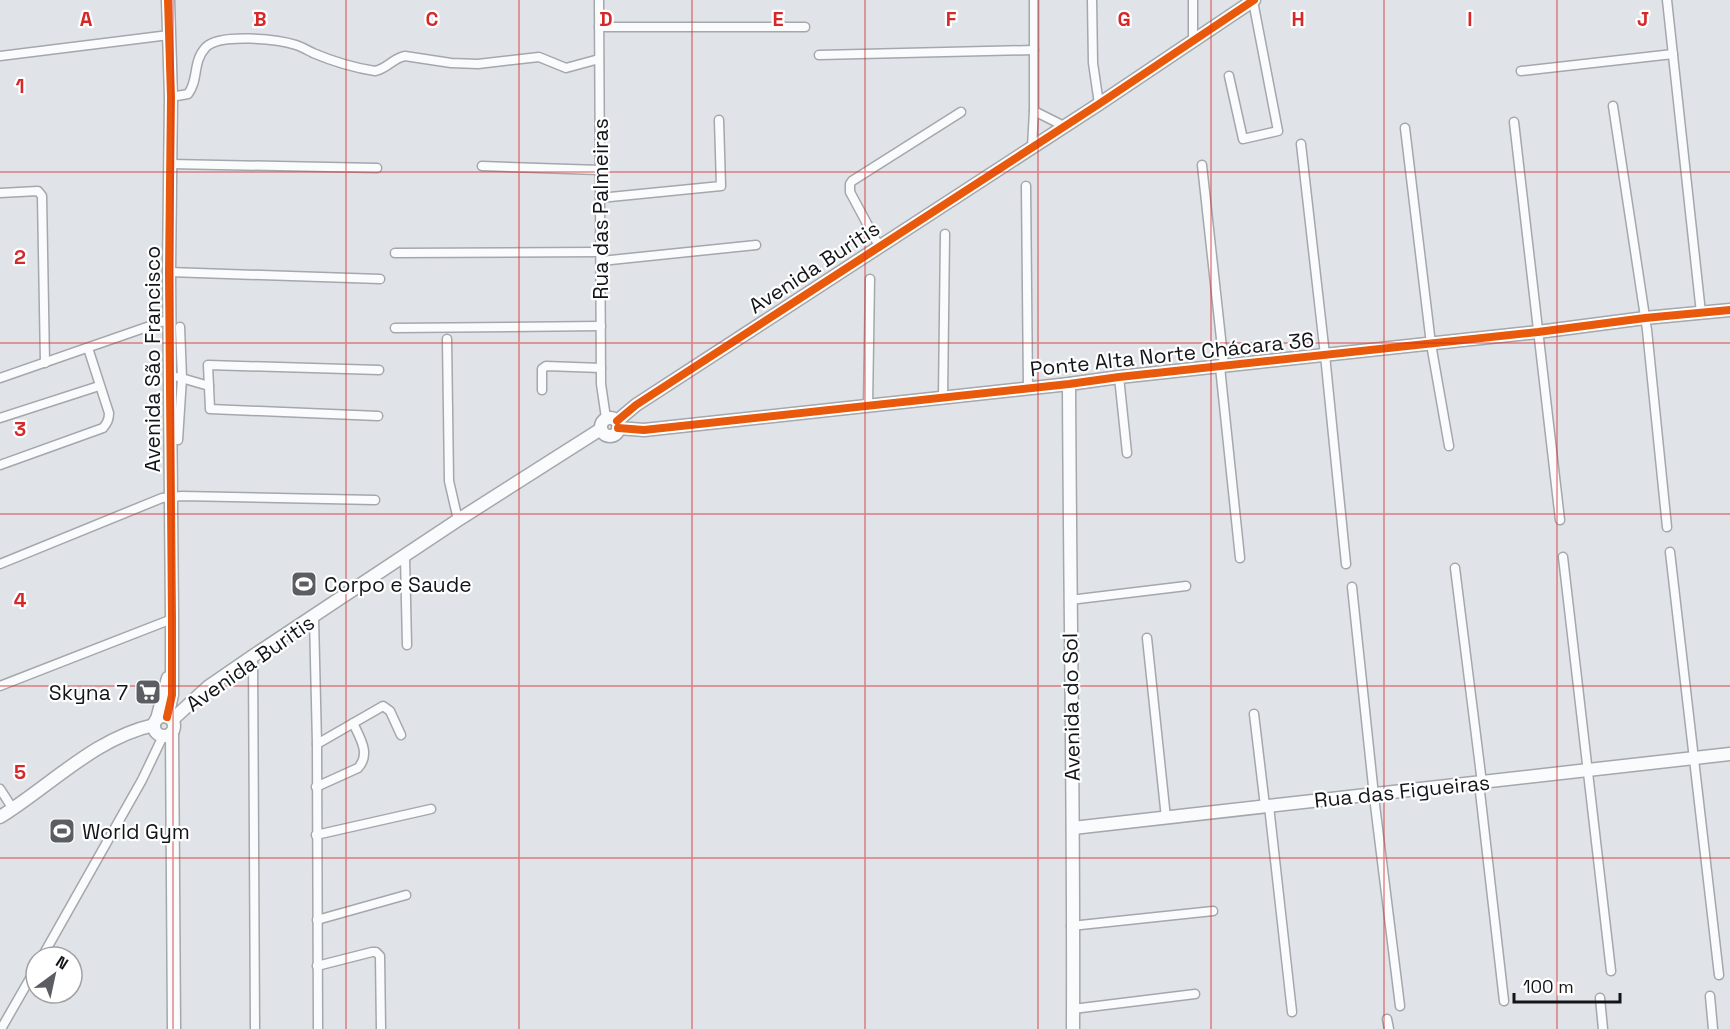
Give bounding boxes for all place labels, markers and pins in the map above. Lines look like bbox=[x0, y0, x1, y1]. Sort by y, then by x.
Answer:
sports icon: Corpo e Saude bbox=[289, 569, 319, 599]
place label: Corpo e Saude bbox=[324, 571, 472, 598]
supermarket icon: Skyna 7 bbox=[133, 677, 163, 707]
place label: Skyna 7 bbox=[49, 679, 128, 706]
sports icon: World Gym bbox=[47, 816, 77, 846]
place label: World Gym bbox=[82, 818, 190, 845]

